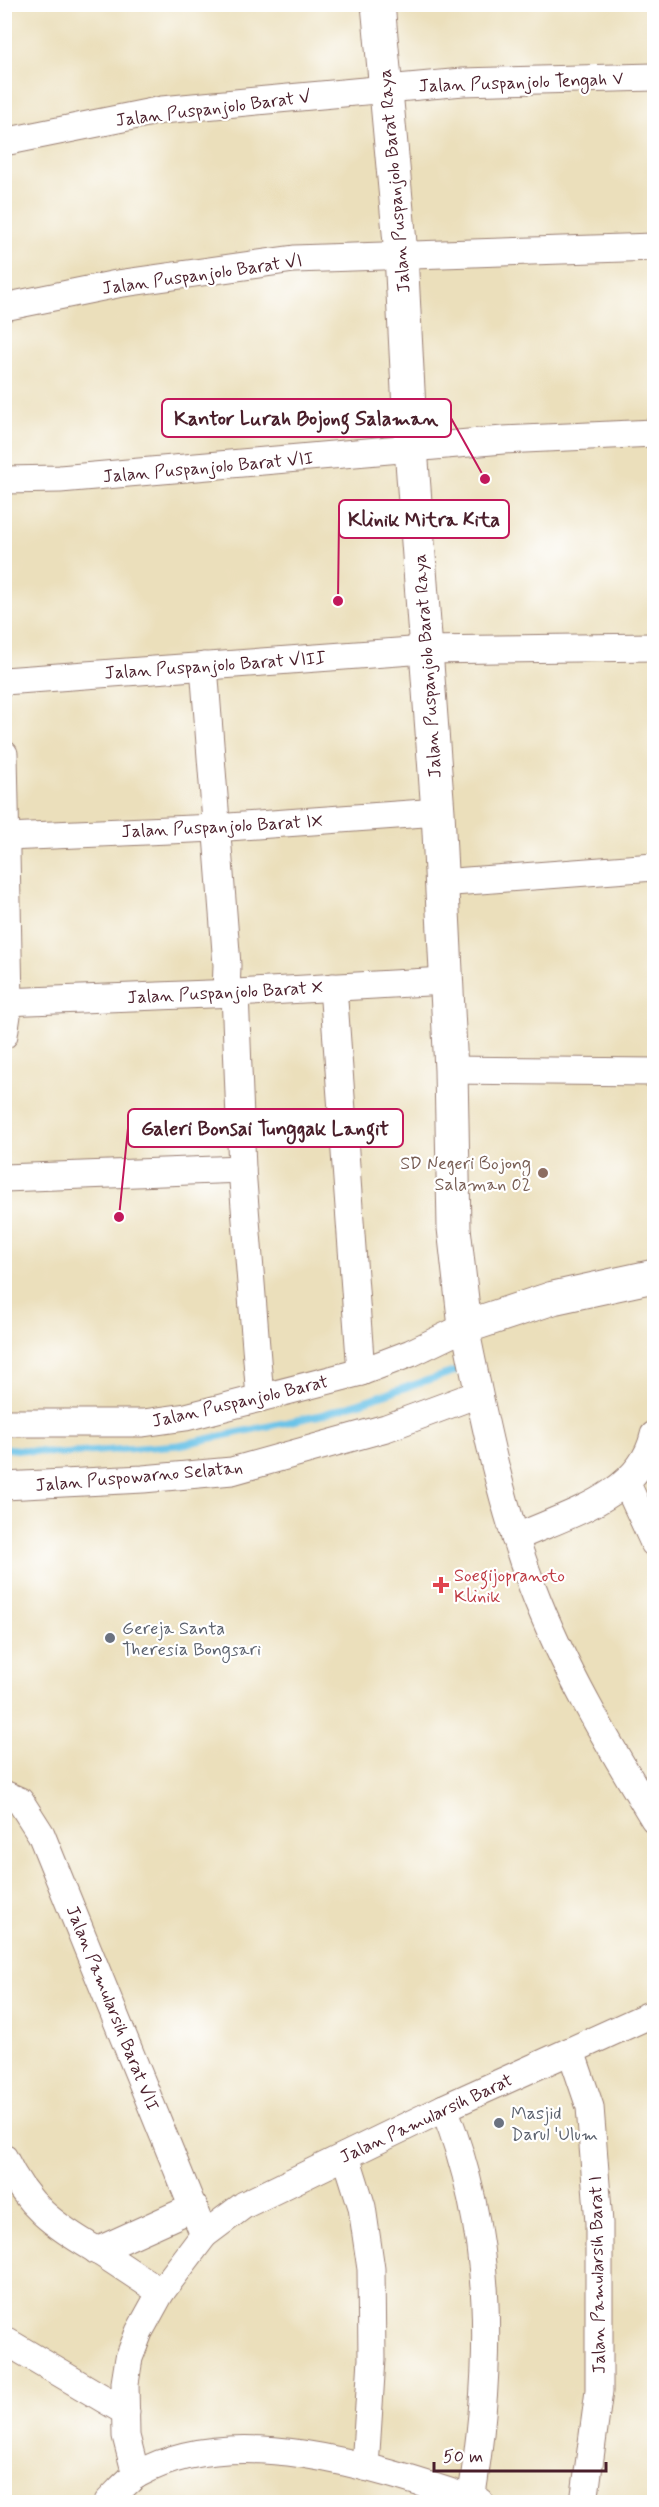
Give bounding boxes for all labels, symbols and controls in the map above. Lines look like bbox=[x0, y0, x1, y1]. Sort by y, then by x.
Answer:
street label: Jalan Puspanjolo Tengah V bbox=[418, 67, 624, 100]
street label: Jalan Puspanjolo Barat Raya bbox=[373, 68, 417, 294]
street label: Jalan Puspanjolo Barat V bbox=[114, 85, 313, 133]
street label: Jalan Puspanjolo Barat VI bbox=[100, 249, 304, 301]
callout: Kantor Lurah Bojong Salaman bbox=[162, 399, 451, 437]
text: Kantor Lurah Bojong Salaman bbox=[174, 406, 438, 435]
street label: Jalan Puspanjolo Barat VII bbox=[102, 447, 315, 489]
callout: Klinik Mitra Kita bbox=[339, 500, 509, 538]
text: Klinik Mitra Kita bbox=[348, 507, 500, 534]
street label: Jalan Puspanjolo Barat Raya bbox=[408, 553, 448, 779]
street label: Jalan Puspanjolo Barat VIII bbox=[104, 646, 327, 686]
street label: Jalan Puspanjolo Barat IX bbox=[121, 810, 323, 844]
street label: Jalan Puspanjolo Barat X bbox=[126, 976, 324, 1010]
callout: Galeri Bonsai Tunggak Langit bbox=[128, 1109, 403, 1147]
text: Galeri Bonsai Tunggak Langit bbox=[141, 1116, 390, 1145]
place label: SD Negeri Bojong Salaman 02 bbox=[400, 1152, 531, 1197]
marker: SD Negeri Bojong Salaman 02 bbox=[536, 1166, 550, 1180]
street label: Jalan Puspanjolo Barat bbox=[150, 1370, 331, 1434]
street label: Jalan Puspowarno Selatan bbox=[34, 1456, 244, 1498]
place label: Soegijopranoto Klinik bbox=[454, 1564, 565, 1609]
marker: Soegijopranoto Klinik bbox=[432, 1576, 450, 1594]
place label: Gereja Santa Theresia Bongsari bbox=[122, 1617, 261, 1663]
marker: Gereja Santa Theresia Bongsari bbox=[103, 1631, 117, 1645]
street label: Jalan Pamularsih Barat VII bbox=[60, 1902, 164, 2115]
street label: Jalan Pamularsih Barat bbox=[336, 2068, 517, 2169]
place label: Masjid Darul 'Ulum bbox=[511, 2102, 598, 2147]
marker: Masjid Darul 'Ulum bbox=[492, 2116, 506, 2130]
street label: Jalan Pamularsih Barat I bbox=[584, 2176, 612, 2374]
scale bar bbox=[434, 2435, 606, 2473]
text: 50 m bbox=[443, 2445, 483, 2469]

